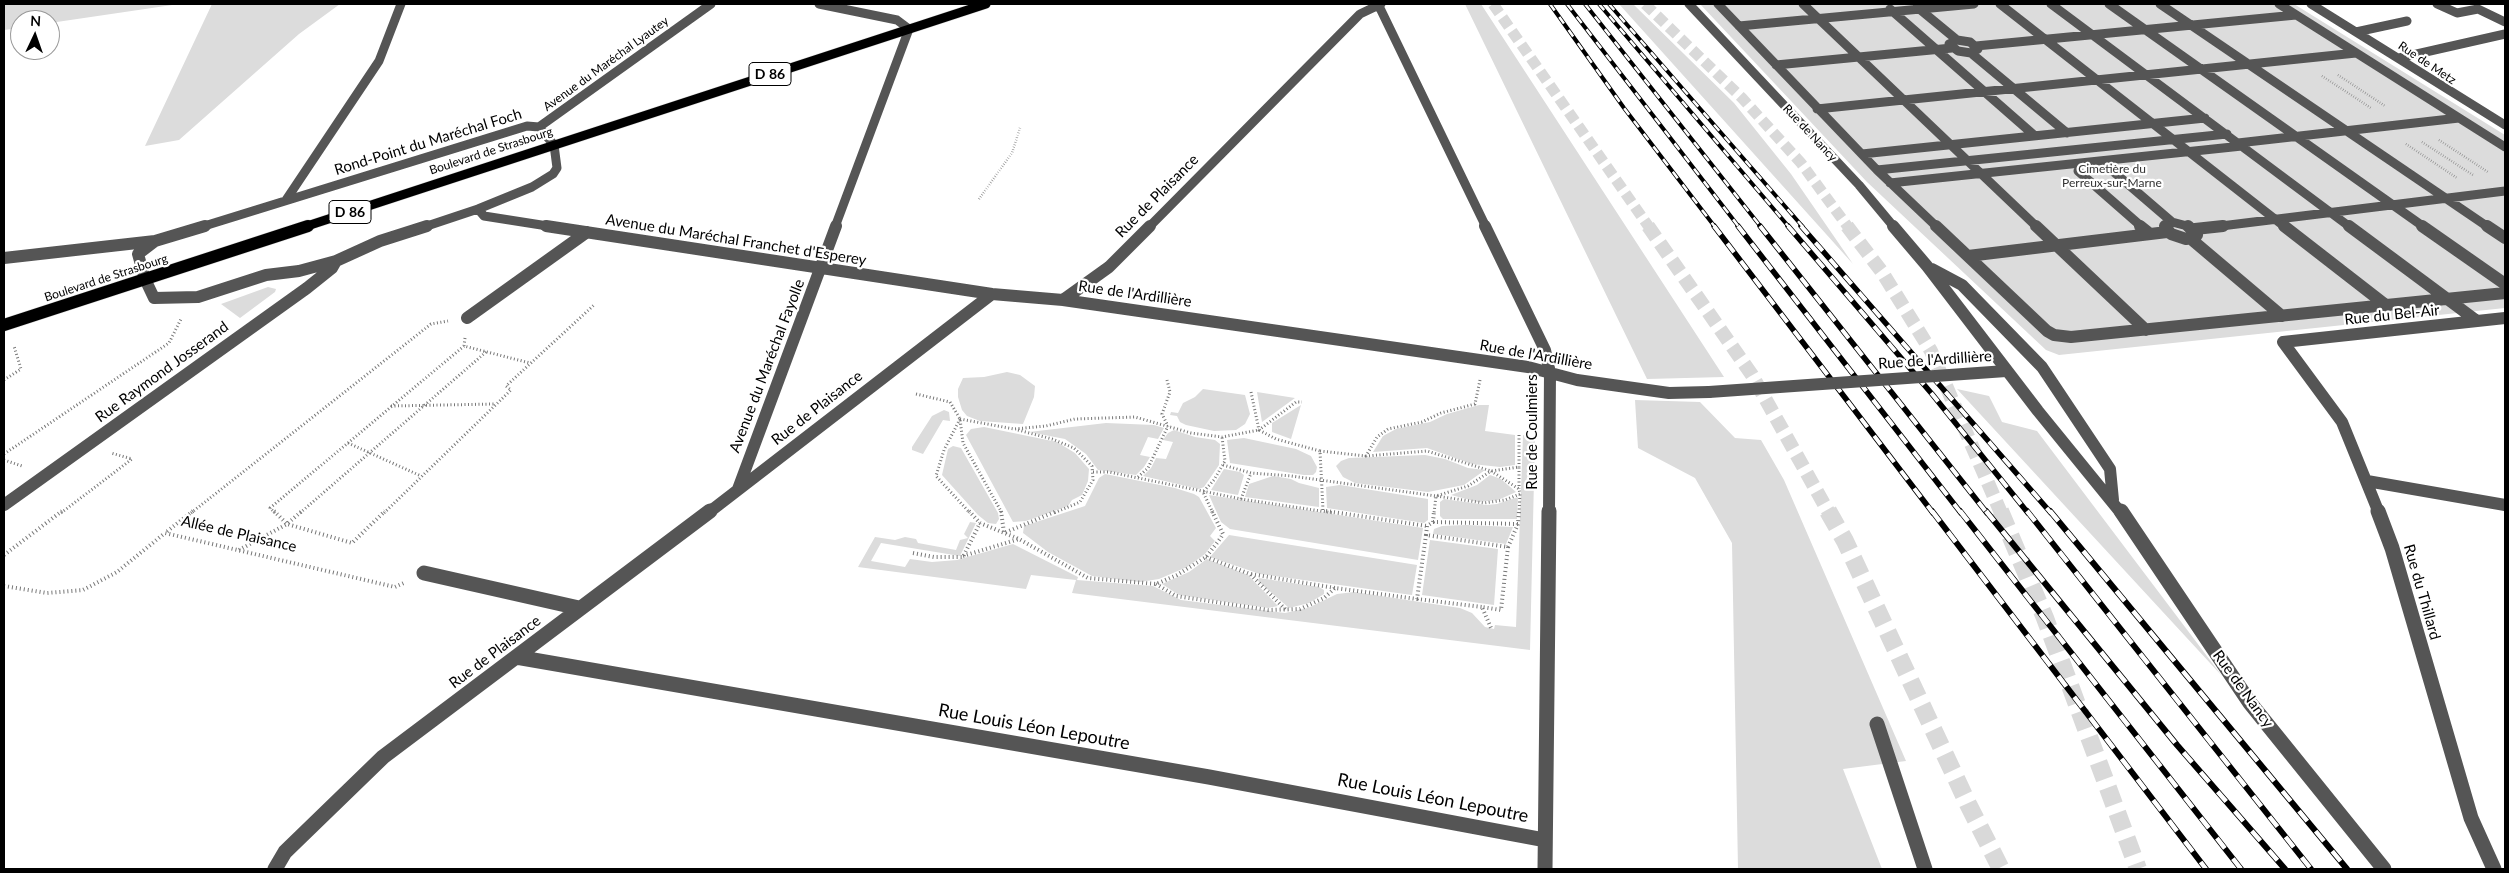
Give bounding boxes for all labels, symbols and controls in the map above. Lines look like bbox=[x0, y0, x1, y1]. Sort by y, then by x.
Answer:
north arrow bbox=[10, 10, 60, 60]
text: N bbox=[30, 12, 42, 29]
street label: Avenue du Maréchal Lyautey bbox=[541, 14, 671, 114]
street label: Rue de Metz bbox=[2395, 38, 2459, 88]
road number: D 86 bbox=[749, 62, 791, 86]
street label: Rue de Nancy bbox=[1780, 101, 1840, 165]
street label: Rond-Point du Maréchal Foch bbox=[332, 105, 524, 179]
street label: Boulevard de Strasbourg bbox=[427, 124, 555, 178]
street label: Rue de Plaisance bbox=[1112, 151, 1202, 241]
park label: Cimetière du Perreux-sur-Marne bbox=[2062, 162, 2162, 190]
road number: D 86 bbox=[329, 200, 371, 223]
street label: Avenue du Maréchal Franchet d'Esperey bbox=[604, 210, 868, 270]
street label: Boulevard de Strasbourg bbox=[42, 251, 170, 305]
street label: Avenue du Maréchal Fayolle bbox=[726, 277, 808, 455]
street label: Rue de l'Ardillière bbox=[1077, 277, 1193, 311]
street label: Rue du Bel-Air bbox=[2344, 301, 2440, 329]
street label: Rue Raymond Josserand bbox=[92, 318, 232, 426]
street label: Rue de l'Ardillière bbox=[1478, 336, 1594, 374]
street label: Rue de l'Ardillière bbox=[1877, 347, 1993, 373]
street label: Rue de Plaisance bbox=[768, 367, 866, 449]
street label: Rue de Coulmiers bbox=[1523, 374, 1541, 490]
street label: Allée de Plaisance bbox=[180, 512, 298, 556]
street label: Rue du Thillard bbox=[2400, 542, 2444, 642]
street label: Rue de Plaisance bbox=[446, 612, 544, 692]
street label: Rue de Nancy bbox=[2209, 647, 2277, 731]
street label: Rue Louis Léon Lepoutre bbox=[937, 700, 1131, 754]
street label: Rue Louis Léon Lepoutre bbox=[1336, 769, 1530, 827]

